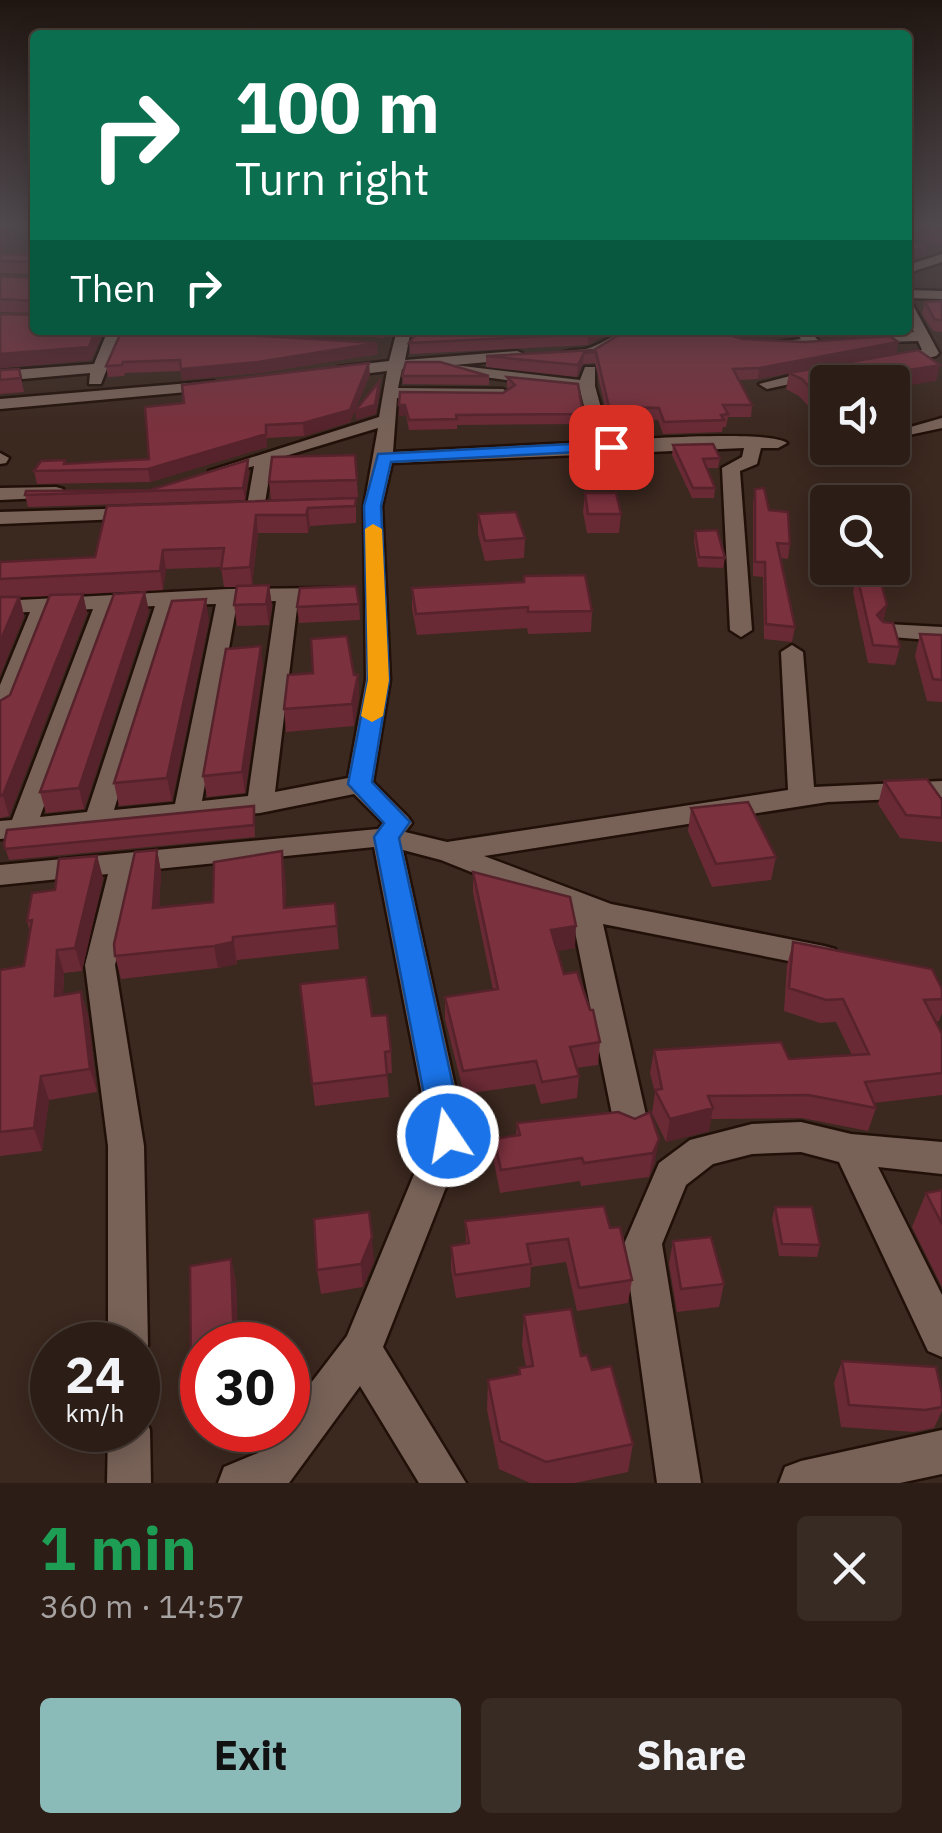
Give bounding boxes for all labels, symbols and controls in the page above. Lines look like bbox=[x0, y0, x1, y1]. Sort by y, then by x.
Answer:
text: 100 m bbox=[235, 61, 440, 152]
icon: right bbox=[70, 70, 200, 200]
text: Turn right bbox=[235, 149, 430, 207]
icon: right bbox=[176, 260, 231, 315]
text: Then bbox=[70, 263, 156, 312]
map controls bbox=[810, 365, 910, 585]
button: sound bbox=[810, 365, 910, 465]
pin bbox=[569, 405, 654, 490]
icon: arrive bbox=[584, 420, 639, 475]
button: search bbox=[810, 485, 910, 585]
position arrow bbox=[396, 1084, 500, 1188]
speed limit sign: 30 bbox=[180, 1322, 310, 1452]
text: 24 bbox=[65, 1342, 125, 1407]
text: km/h bbox=[66, 1396, 124, 1429]
text: 1 min bbox=[40, 1508, 197, 1587]
button: close bbox=[797, 1516, 902, 1621]
text: 360 m · 14:57 bbox=[40, 1585, 245, 1627]
button: Exit bbox=[40, 1698, 461, 1813]
button: Share bbox=[481, 1698, 902, 1813]

